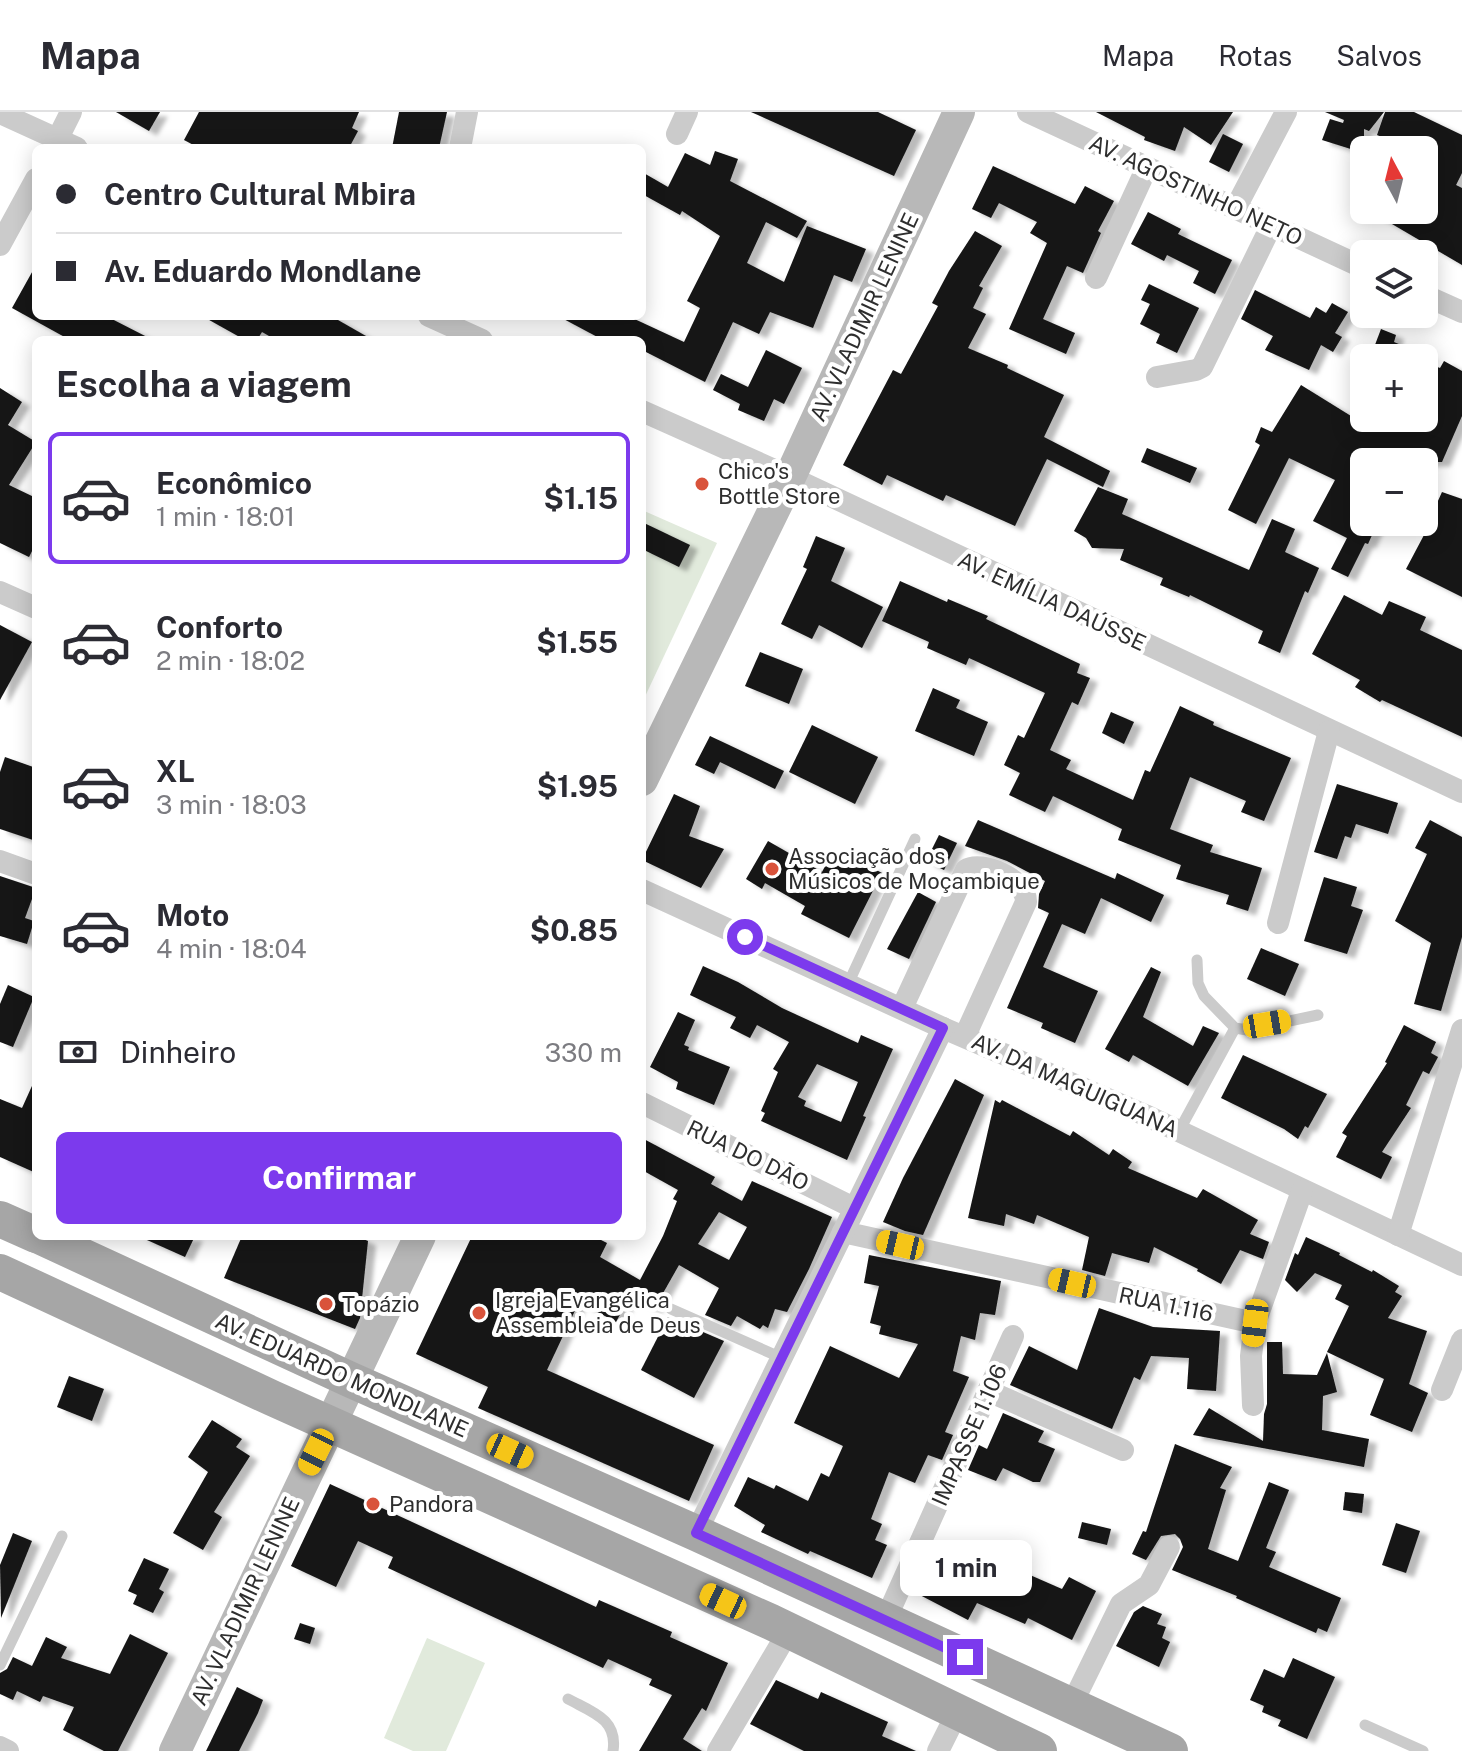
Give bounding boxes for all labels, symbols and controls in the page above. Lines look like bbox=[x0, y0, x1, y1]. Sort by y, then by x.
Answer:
text: Mapa bbox=[40, 33, 141, 78]
text: Mapa bbox=[1102, 39, 1174, 72]
text: Rotas bbox=[1218, 39, 1292, 72]
text: Salvos bbox=[1336, 39, 1422, 72]
street label: AV. AGOSTINHO NETO bbox=[1085, 129, 1307, 251]
north arrow bbox=[1350, 136, 1438, 224]
map controls bbox=[1350, 136, 1438, 536]
text: Centro Cultural Mbira bbox=[104, 176, 416, 212]
street label: AV. VLADIMIR LENINE bbox=[804, 209, 924, 425]
button: layers bbox=[1350, 240, 1438, 328]
text: Av. Eduardo Mondlane bbox=[104, 253, 421, 289]
button: + bbox=[1350, 344, 1438, 432]
text: Escolha a viagem bbox=[56, 363, 352, 405]
button: − bbox=[1350, 448, 1438, 536]
place label: Chico's Bottle Store bbox=[718, 458, 840, 509]
icon: car bbox=[60, 462, 132, 534]
text: Econômico bbox=[156, 465, 312, 501]
marker: Chico's Bottle Store bbox=[693, 475, 711, 493]
text: $1.15 bbox=[544, 480, 618, 516]
text: 1 min · 18:01 bbox=[156, 501, 295, 532]
street label: AV. EMÍLIA DAÚSSE bbox=[954, 545, 1151, 656]
icon: car bbox=[60, 606, 132, 678]
text: Conforto bbox=[156, 609, 283, 645]
text: $1.55 bbox=[536, 624, 618, 660]
text: 2 min · 18:02 bbox=[156, 645, 305, 676]
icon: car bbox=[60, 750, 132, 822]
text: XL bbox=[156, 753, 195, 789]
text: $1.95 bbox=[537, 768, 618, 804]
text: 3 min · 18:03 bbox=[156, 789, 307, 820]
place label: Associação dos Músicos de Moçambique bbox=[788, 843, 1040, 894]
marker: Associação dos Músicos de Moçambique bbox=[763, 860, 781, 878]
icon: car bbox=[60, 894, 132, 966]
text: Moto bbox=[156, 897, 229, 933]
text: $0.85 bbox=[530, 912, 618, 948]
route start bbox=[727, 919, 763, 955]
text: 4 min · 18:04 bbox=[156, 933, 307, 964]
car bbox=[1241, 1008, 1293, 1040]
street label: AV. DA MAGUIGUANA bbox=[968, 1028, 1182, 1142]
icon: cash bbox=[56, 1030, 100, 1074]
text: Dinheiro bbox=[120, 1034, 236, 1070]
text: 330 m bbox=[545, 1037, 622, 1068]
street label: RUA DO DÃO bbox=[683, 1113, 814, 1196]
button: Confirmar bbox=[56, 1132, 622, 1224]
car bbox=[874, 1228, 926, 1262]
car bbox=[1046, 1266, 1098, 1300]
street label: RUA 1.116 bbox=[1117, 1281, 1215, 1327]
place label: Igreja Evangélica Assembleia de Deus bbox=[495, 1287, 701, 1338]
place label: Topázio bbox=[342, 1291, 420, 1317]
marker: Topázio bbox=[317, 1295, 335, 1313]
car bbox=[1240, 1298, 1270, 1348]
marker: Igreja Evangélica Assembleia de Deus bbox=[470, 1304, 488, 1322]
street label: AV. EDUARDO MONDLANE bbox=[211, 1307, 473, 1443]
street label: IMPASSE 1.106 bbox=[926, 1360, 1012, 1510]
car bbox=[295, 1425, 337, 1479]
car bbox=[483, 1430, 537, 1472]
place label: Pandora bbox=[389, 1491, 474, 1517]
street label: AV. VLADIMIR LENINE bbox=[185, 1493, 305, 1709]
marker: Pandora bbox=[364, 1495, 382, 1513]
callout: 1 min bbox=[899, 1541, 1031, 1597]
text: 1 min bbox=[935, 1552, 997, 1583]
car bbox=[696, 1580, 750, 1622]
route end bbox=[947, 1639, 983, 1675]

